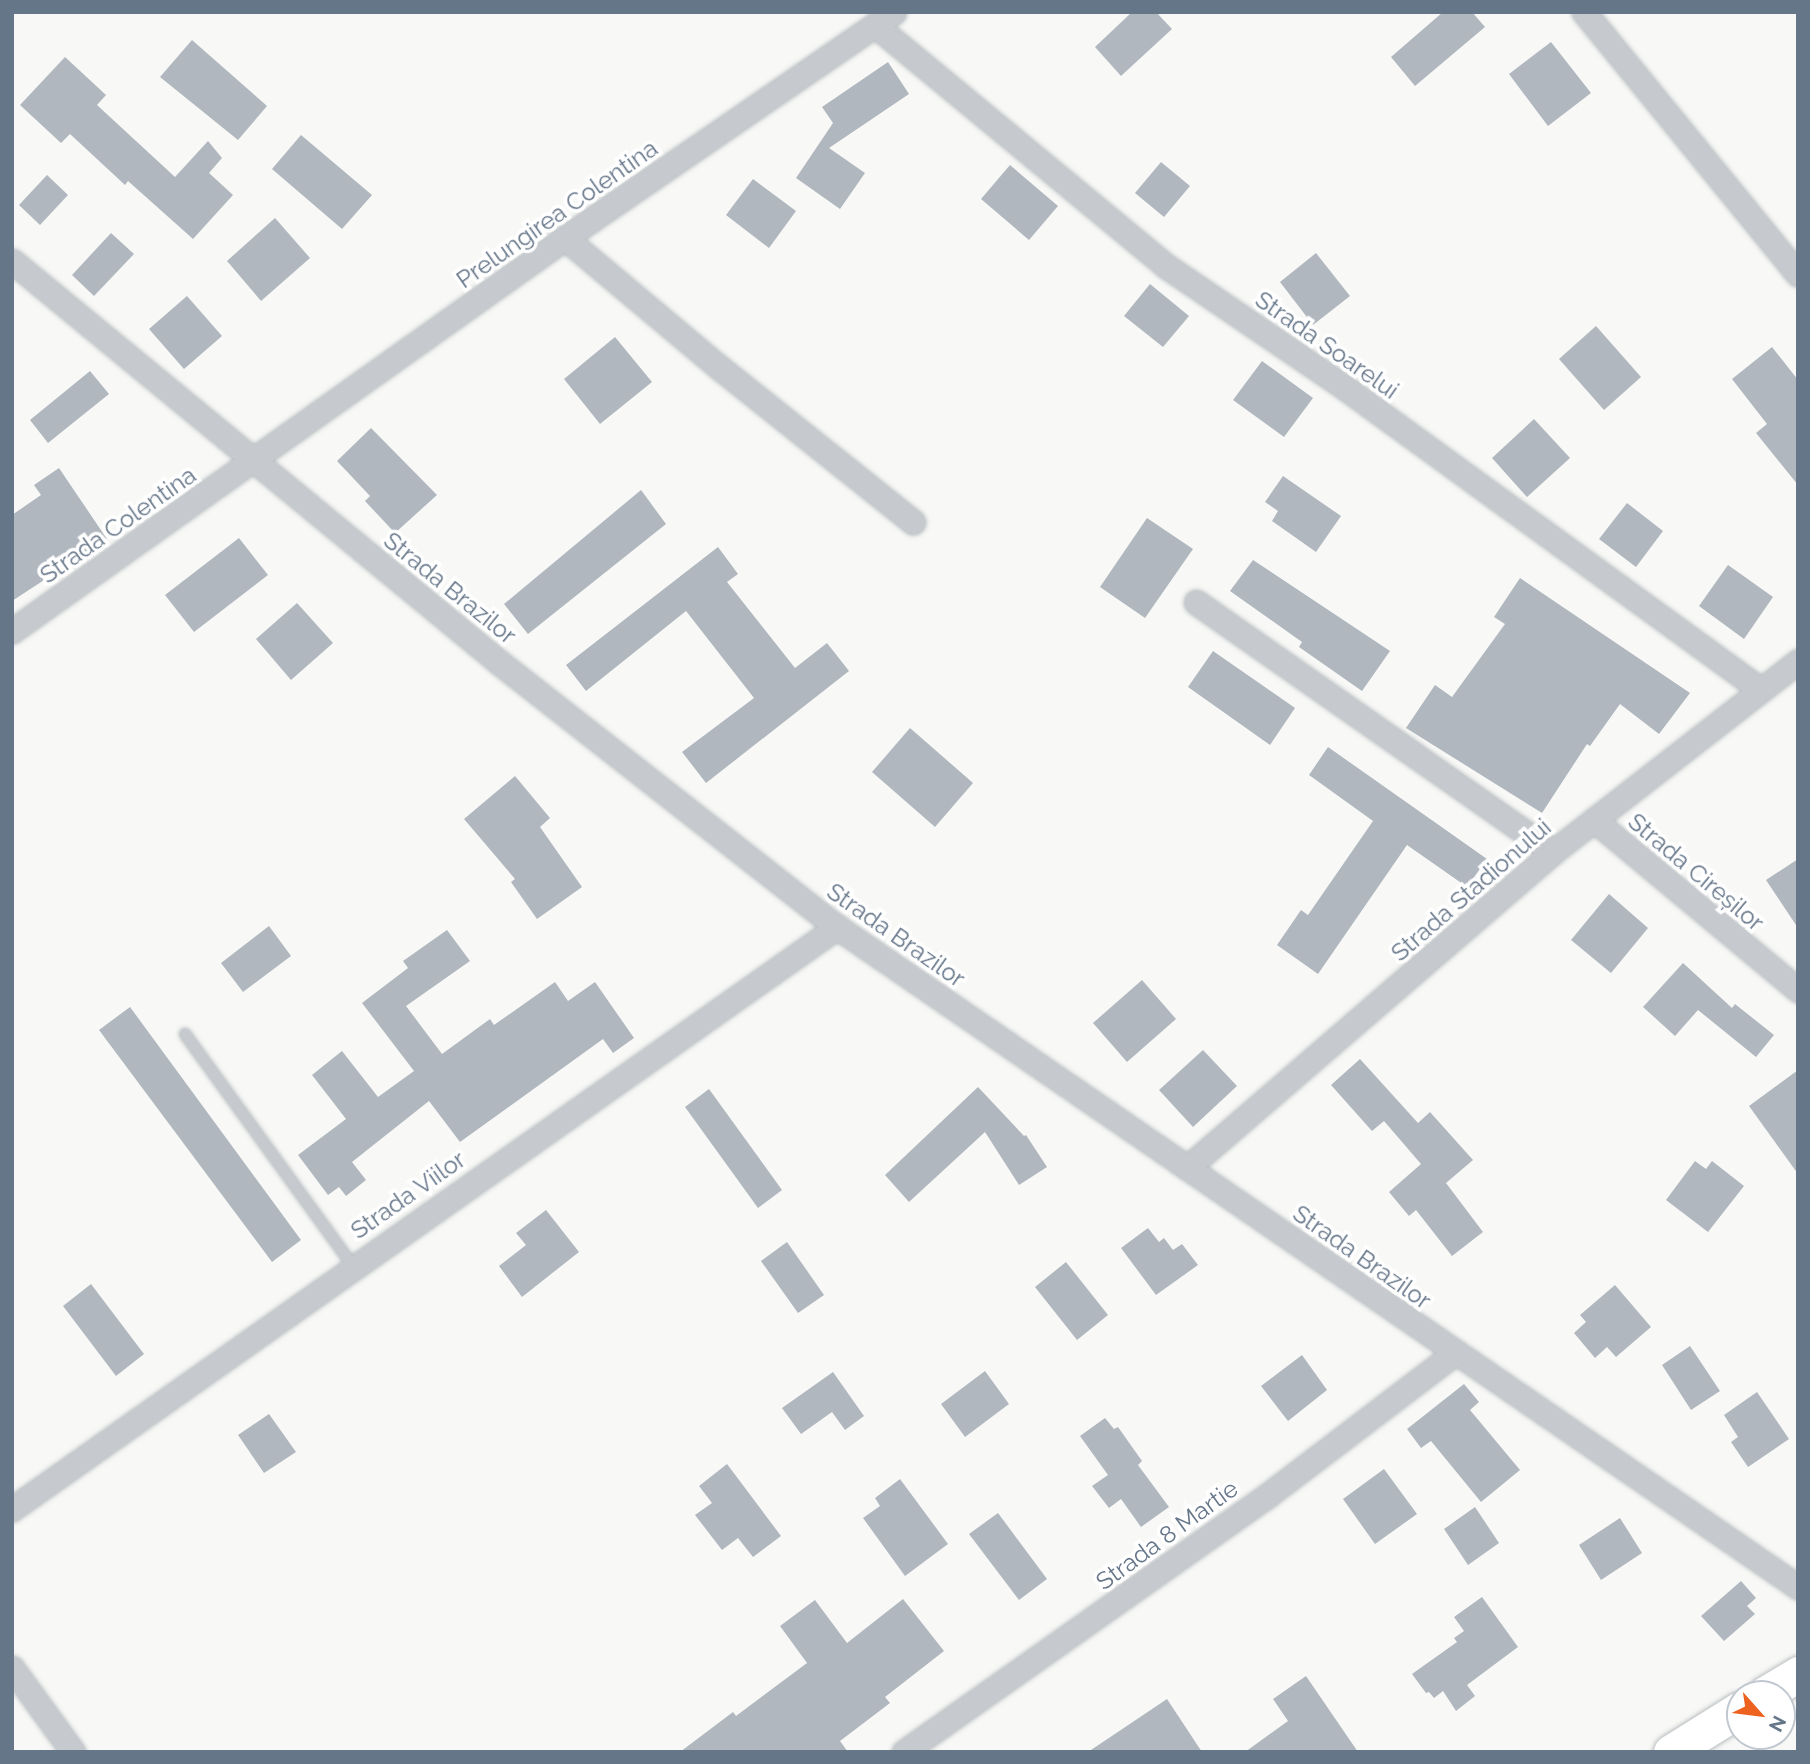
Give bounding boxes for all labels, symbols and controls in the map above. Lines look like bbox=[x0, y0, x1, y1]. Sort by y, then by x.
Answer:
street label: Prelungirea Colentina bbox=[451, 134, 663, 294]
street label: Strada Soarelui bbox=[1250, 285, 1404, 405]
street label: Strada Colentina bbox=[35, 461, 201, 589]
street label: Strada Brazilor bbox=[378, 526, 522, 650]
street label: Strada Cireșilor bbox=[1622, 807, 1770, 937]
street label: Strada Stadionului bbox=[1385, 813, 1557, 967]
street label: Strada Brazilor bbox=[822, 877, 970, 993]
street label: Strada Viilor bbox=[345, 1145, 471, 1245]
street label: Strada Brazilor bbox=[1288, 1199, 1436, 1315]
street label: Strada 8 Martie bbox=[1091, 1474, 1243, 1596]
north arrow bbox=[1726, 1680, 1796, 1750]
text: N bbox=[1765, 1712, 1791, 1735]

